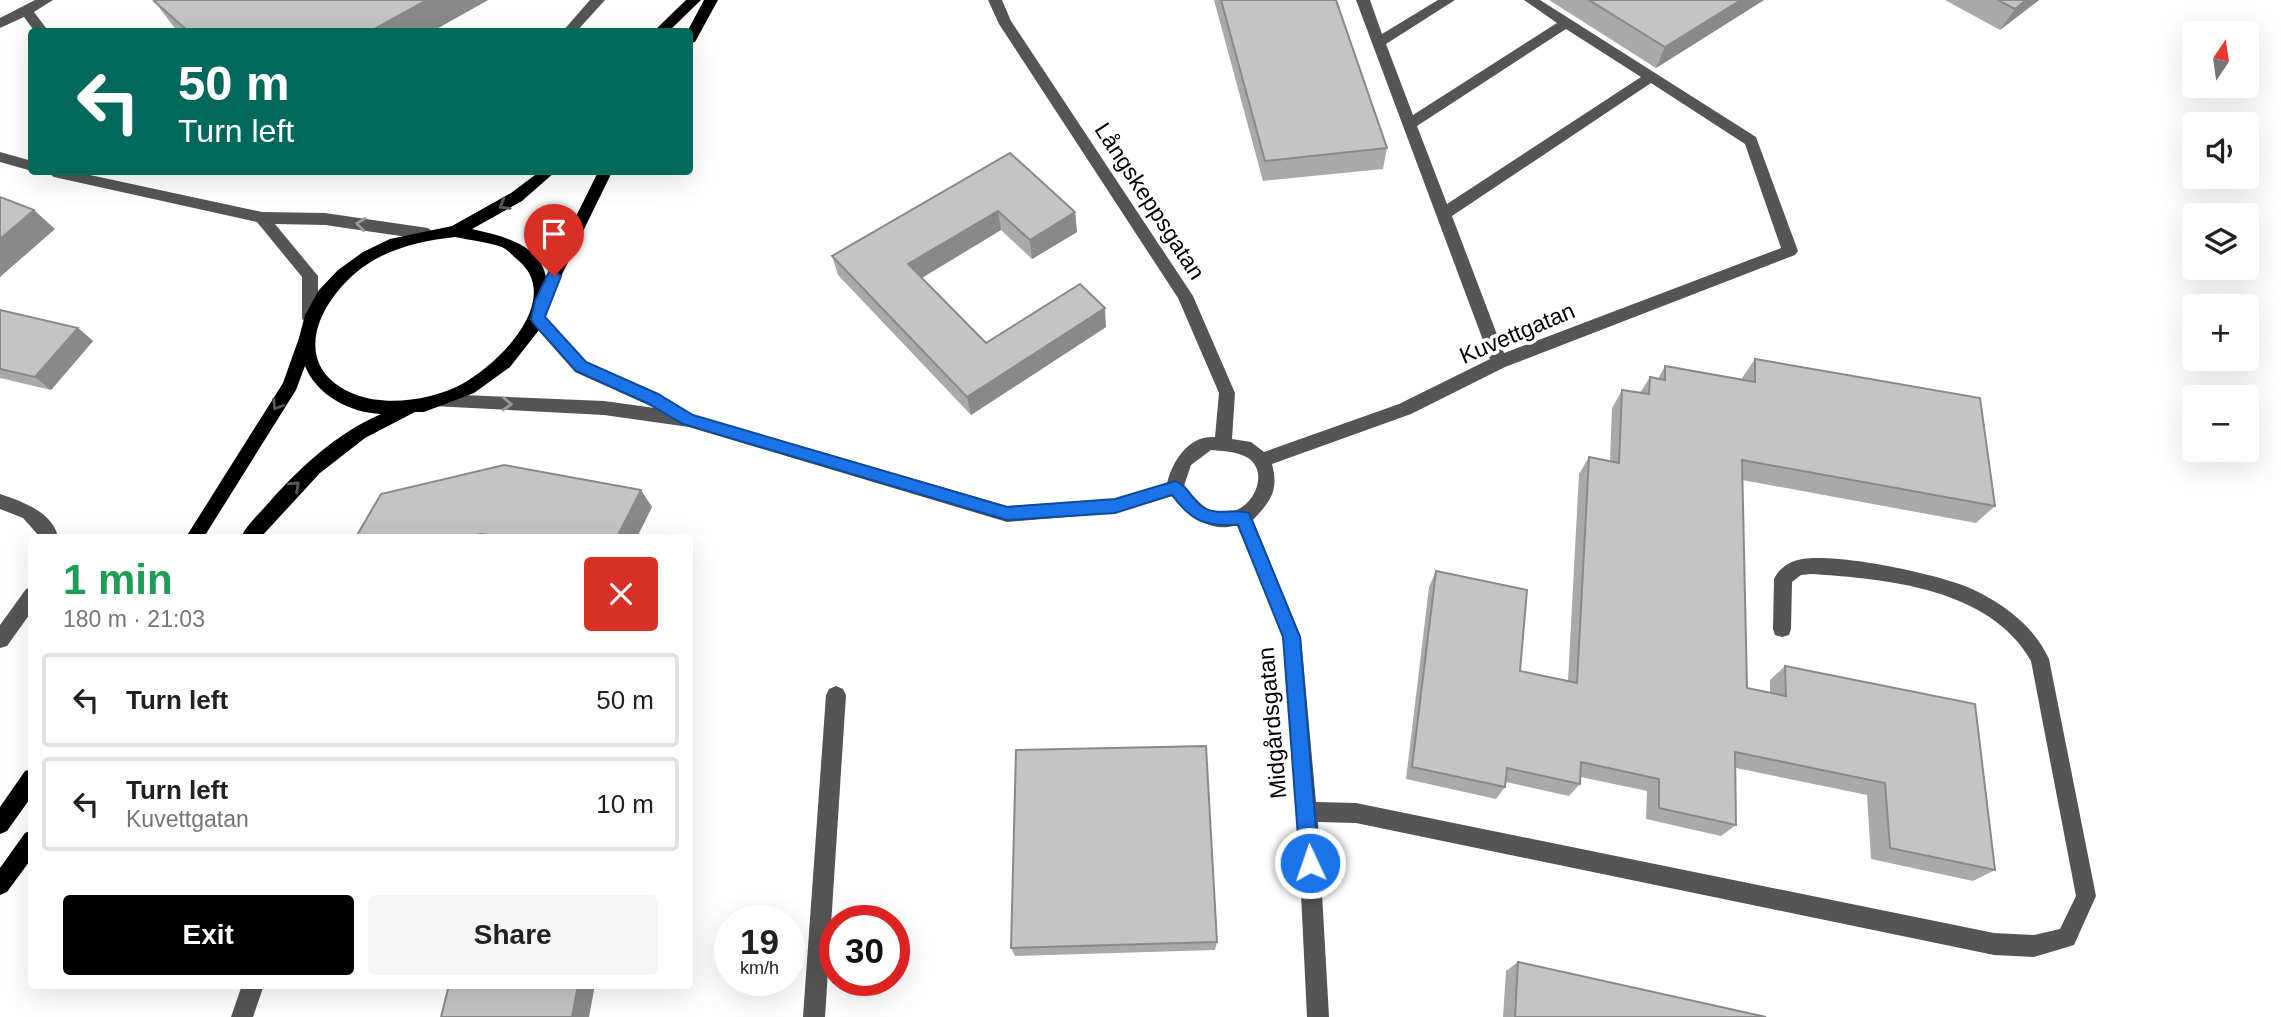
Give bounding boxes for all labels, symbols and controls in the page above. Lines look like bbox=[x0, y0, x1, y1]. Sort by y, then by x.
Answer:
north arrow bbox=[2182, 21, 2259, 98]
map controls bbox=[2182, 21, 2259, 462]
icon: left bbox=[63, 56, 154, 147]
text: 50 m bbox=[178, 56, 290, 110]
button: sound bbox=[2182, 112, 2259, 189]
text: Turn left bbox=[178, 113, 294, 149]
street label: Långskeppsgatan bbox=[1090, 118, 1210, 284]
one-way arrow bbox=[498, 197, 511, 210]
button: layers bbox=[2182, 203, 2259, 280]
pin bbox=[524, 204, 584, 276]
icon: arrive bbox=[535, 215, 573, 253]
one-way arrow bbox=[355, 216, 367, 231]
button: + bbox=[2182, 294, 2259, 371]
street label: Kuvettgatan bbox=[1455, 297, 1579, 369]
button: − bbox=[2182, 385, 2259, 462]
one-way arrow bbox=[501, 396, 512, 411]
one-way arrow bbox=[273, 397, 286, 410]
one-way arrow bbox=[287, 482, 300, 494]
text: 1 min bbox=[63, 556, 173, 603]
button: close bbox=[584, 557, 658, 631]
text: 180 m · 21:03 bbox=[63, 606, 205, 632]
street label: Midgårdsgatan bbox=[1252, 646, 1292, 800]
icon: left bbox=[67, 681, 105, 719]
text: Turn left bbox=[126, 685, 228, 715]
text: 50 m bbox=[596, 685, 654, 715]
text: Turn left bbox=[126, 775, 228, 805]
icon: left bbox=[67, 785, 105, 823]
text: 10 m bbox=[596, 789, 654, 819]
text: Kuvettgatan bbox=[126, 806, 249, 832]
position arrow bbox=[1273, 826, 1347, 900]
button: Exit bbox=[63, 895, 354, 975]
button: Share bbox=[368, 895, 658, 975]
speed limit sign: 30 bbox=[819, 905, 910, 996]
text: 19 bbox=[740, 922, 779, 961]
text: km/h bbox=[740, 958, 779, 978]

